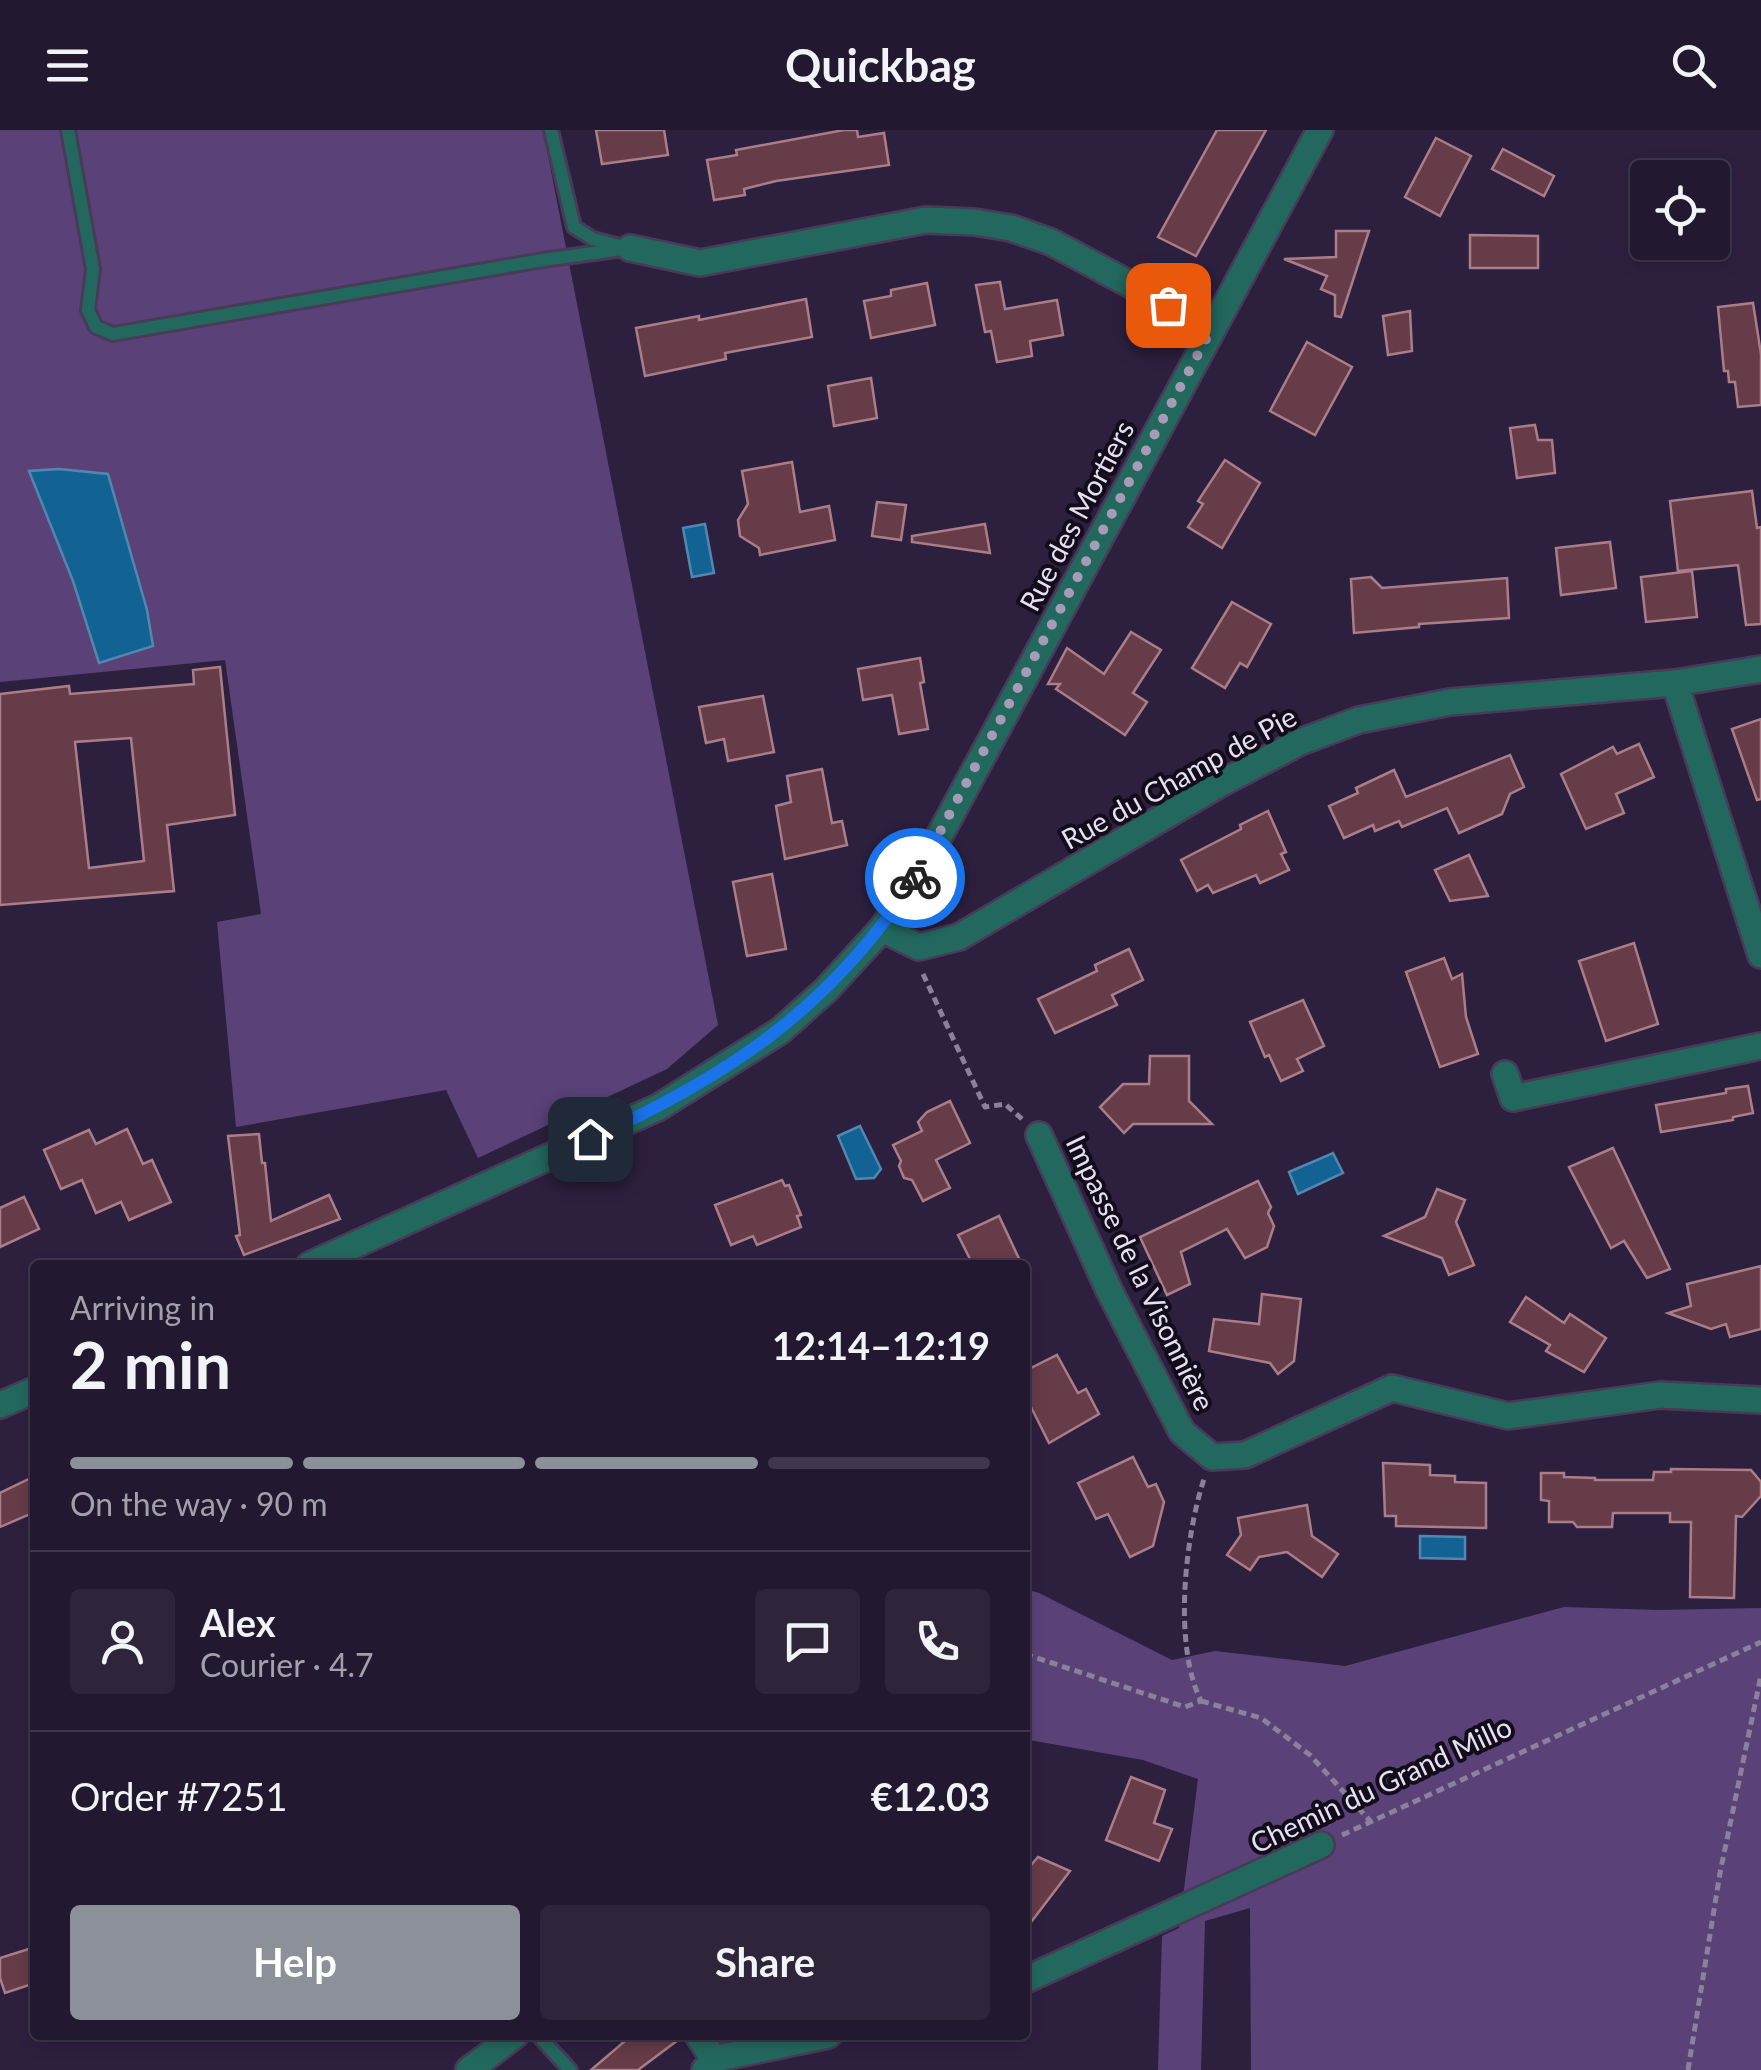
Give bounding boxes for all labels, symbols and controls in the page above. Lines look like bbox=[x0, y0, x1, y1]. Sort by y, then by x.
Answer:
icon: menu bbox=[40, 38, 95, 93]
text: Quickbag bbox=[785, 38, 976, 92]
icon: search bbox=[1666, 38, 1721, 93]
map controls bbox=[1630, 160, 1730, 260]
button: locate bbox=[1630, 160, 1730, 260]
pin bbox=[1126, 263, 1211, 348]
icon: bag bbox=[1141, 278, 1196, 333]
street label: Rue des Mortiers bbox=[1012, 415, 1140, 616]
street label: Rue du Champ de Pie bbox=[1055, 699, 1302, 856]
courier bbox=[865, 828, 965, 928]
icon: bike bbox=[888, 851, 943, 906]
pin bbox=[548, 1097, 633, 1182]
icon: home bbox=[563, 1112, 618, 1167]
street label: Impasse de la Visonnière bbox=[1060, 1130, 1222, 1416]
text: Arriving in bbox=[70, 1288, 215, 1327]
text: 12:14–12:19 bbox=[772, 1322, 990, 1368]
text: 2 min bbox=[70, 1325, 231, 1403]
text: On the way · 90 m bbox=[70, 1484, 328, 1523]
button: person bbox=[70, 1589, 175, 1694]
button: chat bbox=[755, 1589, 860, 1694]
button: phone bbox=[885, 1589, 990, 1694]
text: Alex bbox=[200, 1599, 276, 1645]
text: Courier · 4.7 bbox=[200, 1645, 374, 1684]
street label: Chemin du Grand Millo bbox=[1245, 1709, 1517, 1860]
text: Order #7251 bbox=[70, 1773, 287, 1819]
text: €12.03 bbox=[871, 1773, 990, 1819]
button: Help bbox=[70, 1905, 520, 2020]
button: Share bbox=[540, 1905, 990, 2020]

